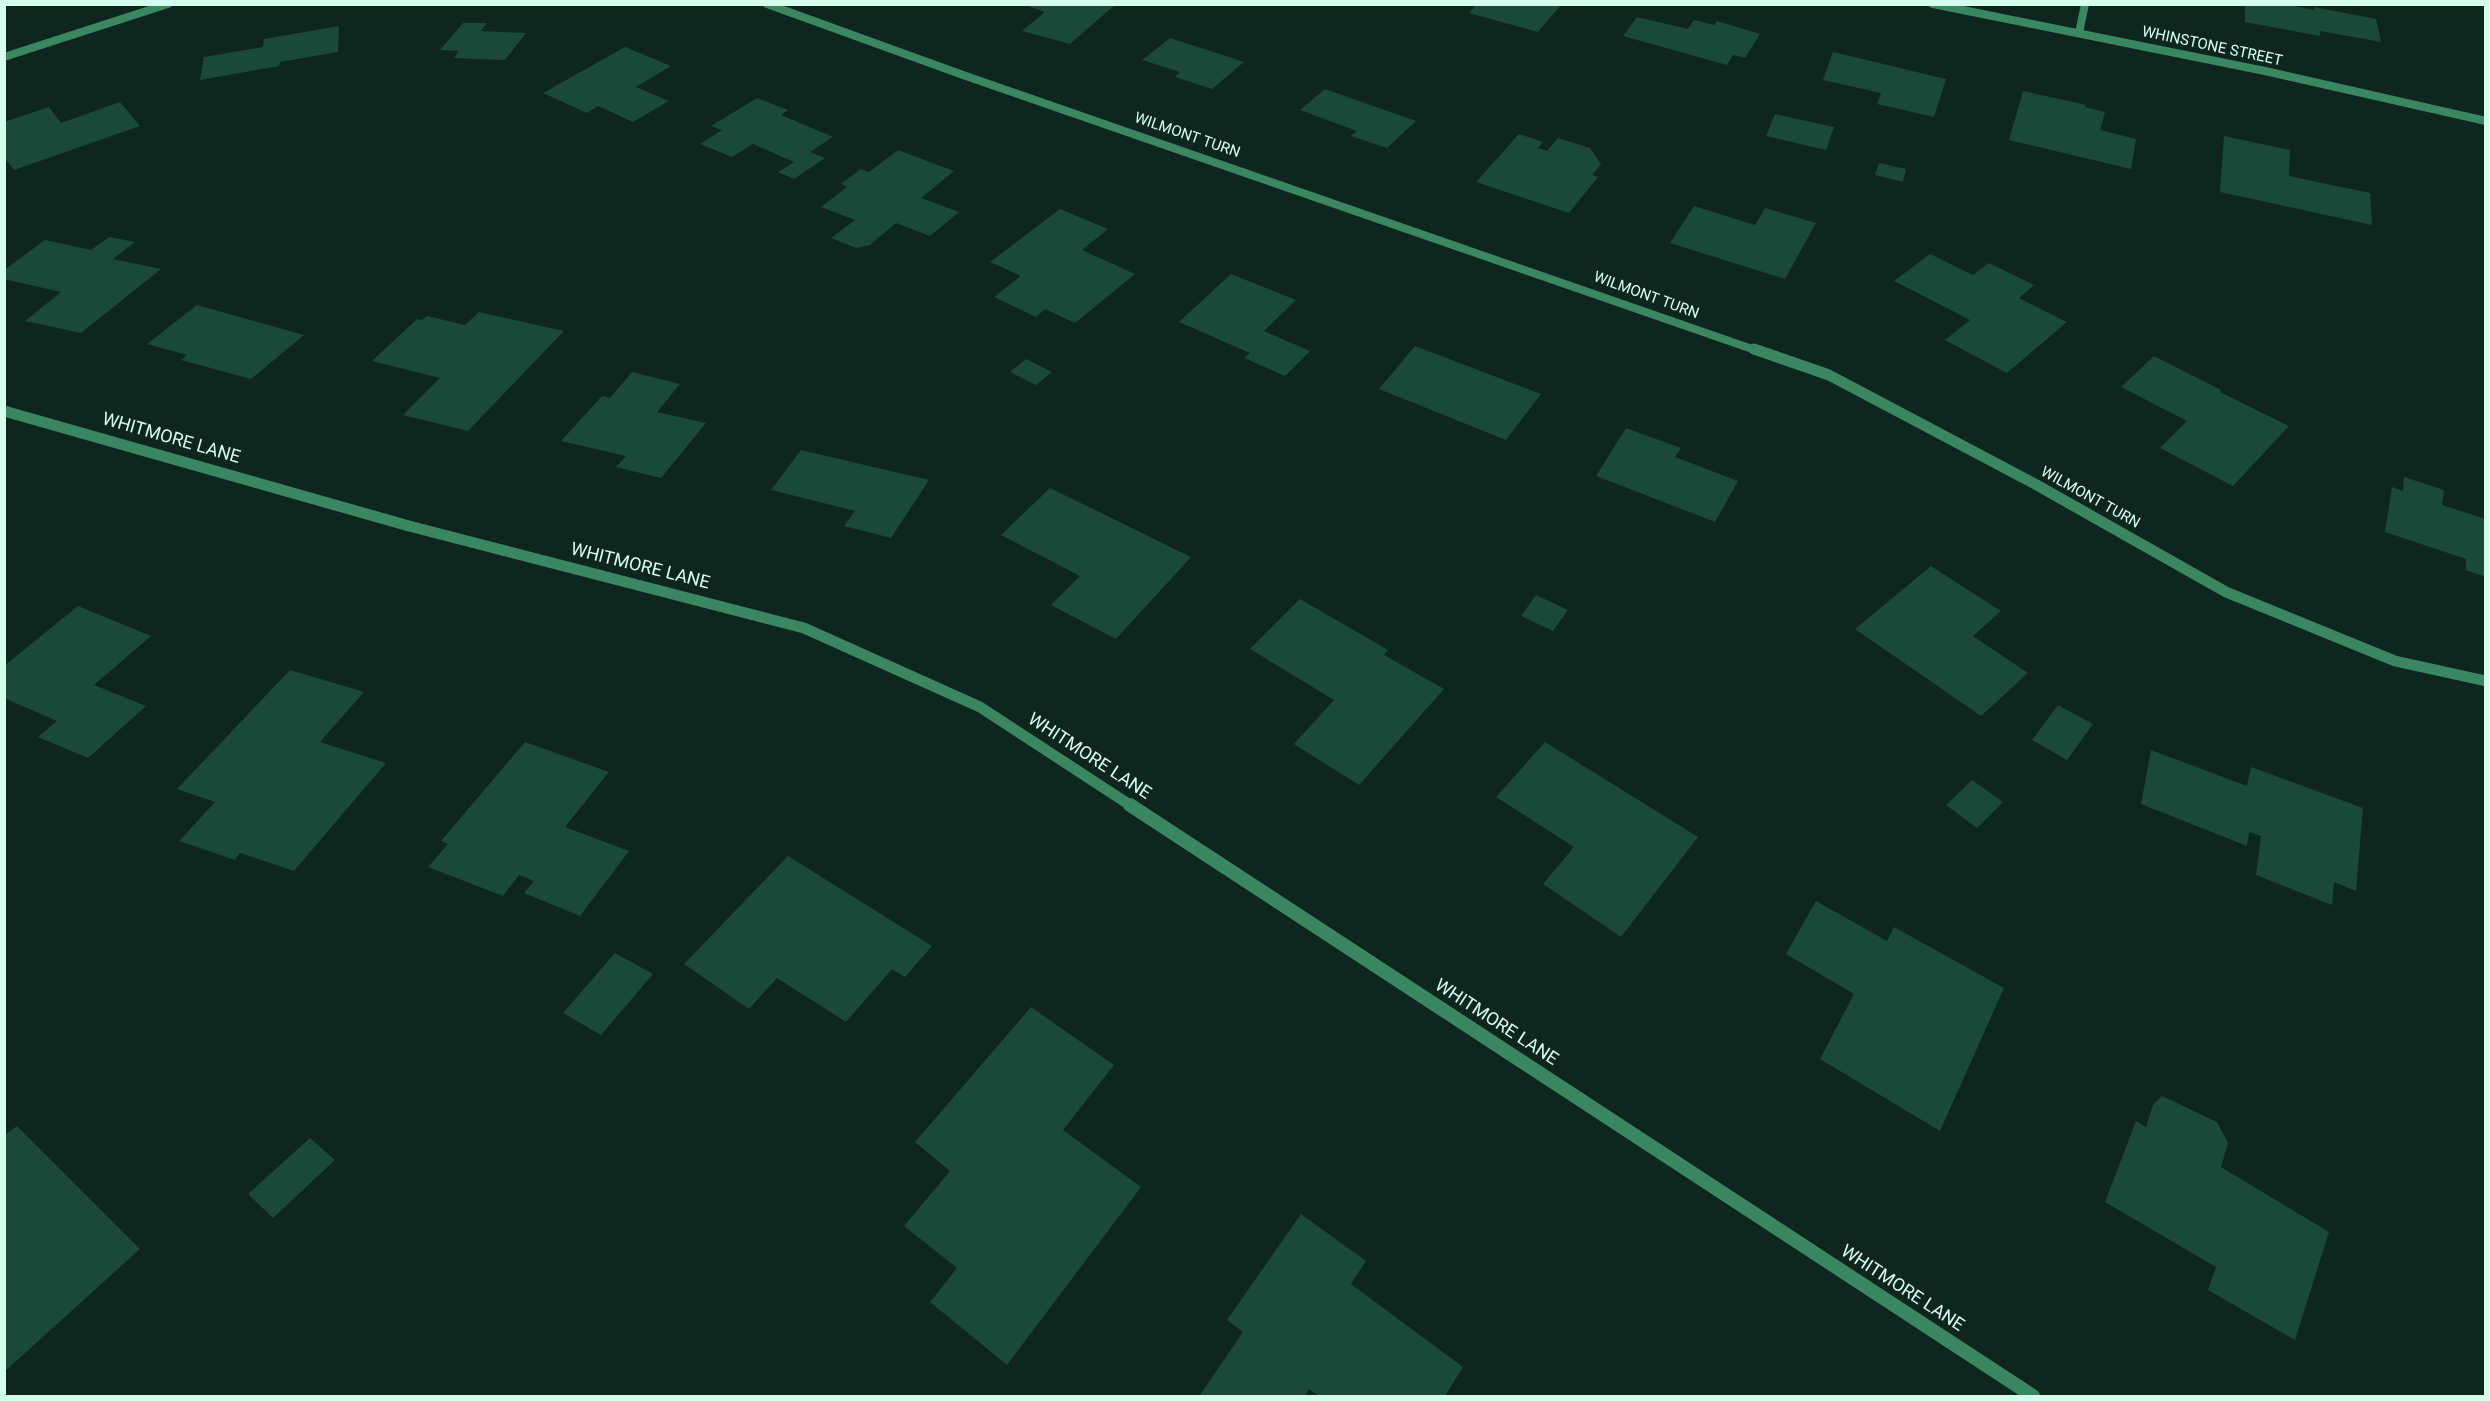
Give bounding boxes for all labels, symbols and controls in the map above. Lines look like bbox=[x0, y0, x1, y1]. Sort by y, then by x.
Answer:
street label: WHINSTONE STREET bbox=[2140, 23, 2284, 71]
street label: WILMONT TURN bbox=[1132, 109, 1242, 163]
street label: WILMONT TURN bbox=[1591, 269, 1701, 323]
street label: WHITMORE LANE bbox=[99, 409, 243, 469]
street label: WILMONT TURN bbox=[2037, 463, 2143, 533]
street label: WHITMORE LANE bbox=[568, 539, 712, 595]
street label: WHITMORE LANE bbox=[1023, 709, 1155, 805]
street label: WHITMORE LANE bbox=[1430, 975, 1562, 1071]
street label: WHITMORE LANE bbox=[1836, 1241, 1968, 1337]

